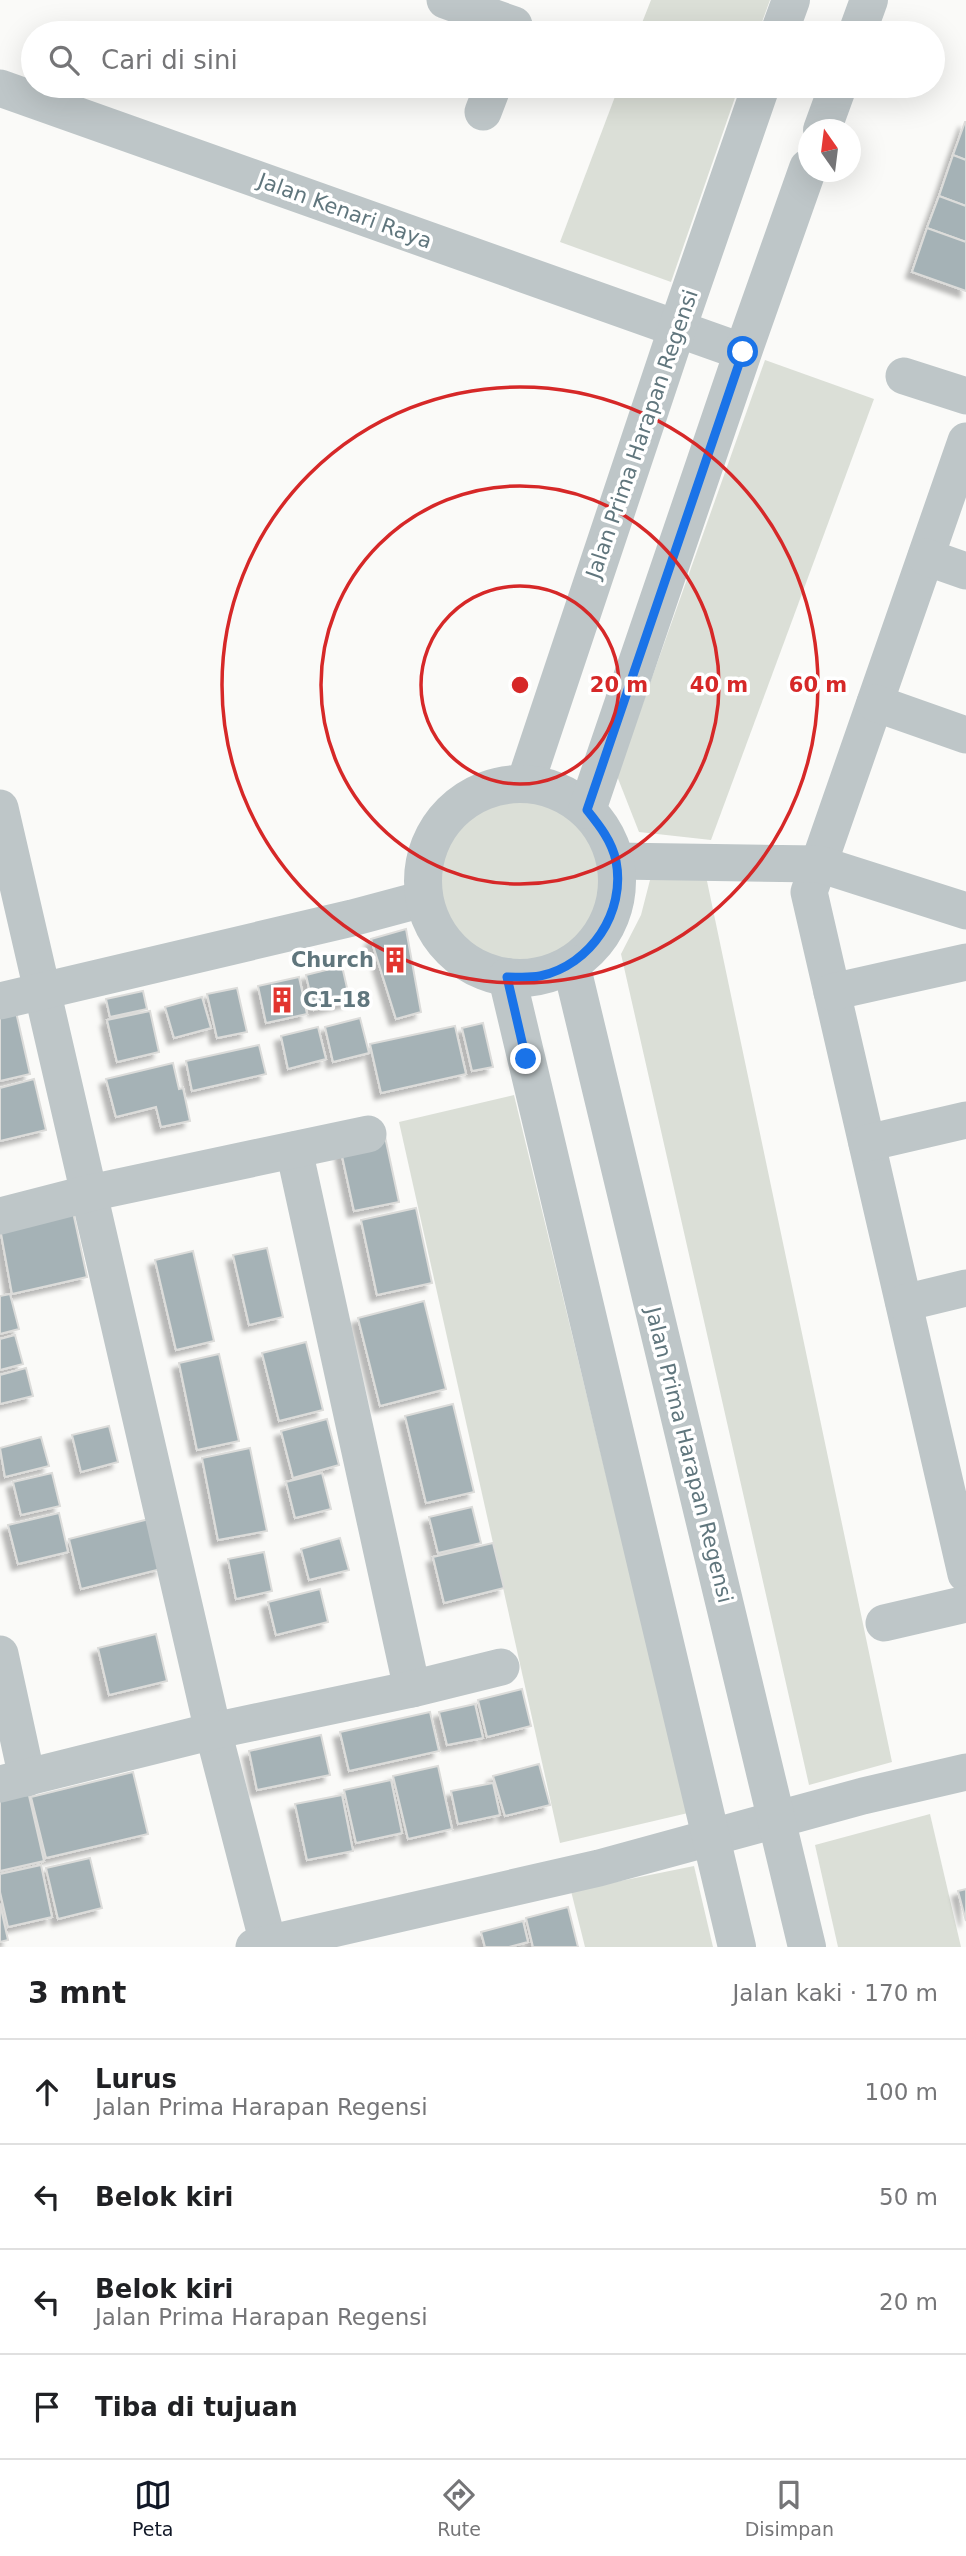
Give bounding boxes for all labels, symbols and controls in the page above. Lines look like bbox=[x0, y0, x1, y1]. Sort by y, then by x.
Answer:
search box bbox=[21, 21, 945, 98]
icon: search bbox=[45, 41, 83, 79]
text: Cari di sini bbox=[101, 45, 238, 75]
north arrow bbox=[798, 119, 861, 182]
street label: Jalan Kenari Raya bbox=[253, 168, 435, 254]
street label: Jalan Prima Harapan Regensi bbox=[581, 286, 703, 583]
route start bbox=[727, 336, 758, 367]
centre of rings bbox=[508, 673, 532, 697]
text: 20 m bbox=[590, 673, 648, 697]
text: 40 m bbox=[690, 673, 748, 697]
text: 60 m bbox=[789, 673, 847, 697]
building icon: Church bbox=[380, 945, 410, 975]
place label: Church bbox=[291, 948, 374, 972]
building icon: C1-18 bbox=[267, 985, 297, 1015]
place label: C1-18 bbox=[303, 988, 371, 1012]
route end bbox=[510, 1043, 541, 1074]
street label: Jalan Prima Harapan Regensi bbox=[640, 1303, 737, 1605]
text: 3 mnt bbox=[28, 1975, 126, 2010]
text: Jalan kaki · 170 m bbox=[732, 1980, 938, 2006]
text: Lurus bbox=[95, 2064, 177, 2094]
icon: ahead bbox=[28, 2073, 66, 2111]
text: 100 m bbox=[864, 2079, 938, 2105]
text: Jalan Prima Harapan Regensi bbox=[95, 2094, 428, 2120]
icon: left bbox=[28, 2178, 66, 2216]
text: Belok kiri bbox=[95, 2182, 234, 2212]
text: 50 m bbox=[879, 2184, 938, 2210]
text: Belok kiri bbox=[95, 2274, 234, 2304]
icon: left bbox=[28, 2283, 66, 2321]
text: 20 m bbox=[879, 2289, 938, 2315]
text: Jalan Prima Harapan Regensi bbox=[95, 2304, 428, 2330]
icon: arrive bbox=[28, 2388, 66, 2426]
text: Tiba di tujuan bbox=[95, 2392, 298, 2422]
tab: Peta bbox=[132, 2476, 173, 2540]
tab: Rute bbox=[437, 2476, 481, 2540]
tab: Disimpan bbox=[745, 2476, 834, 2540]

